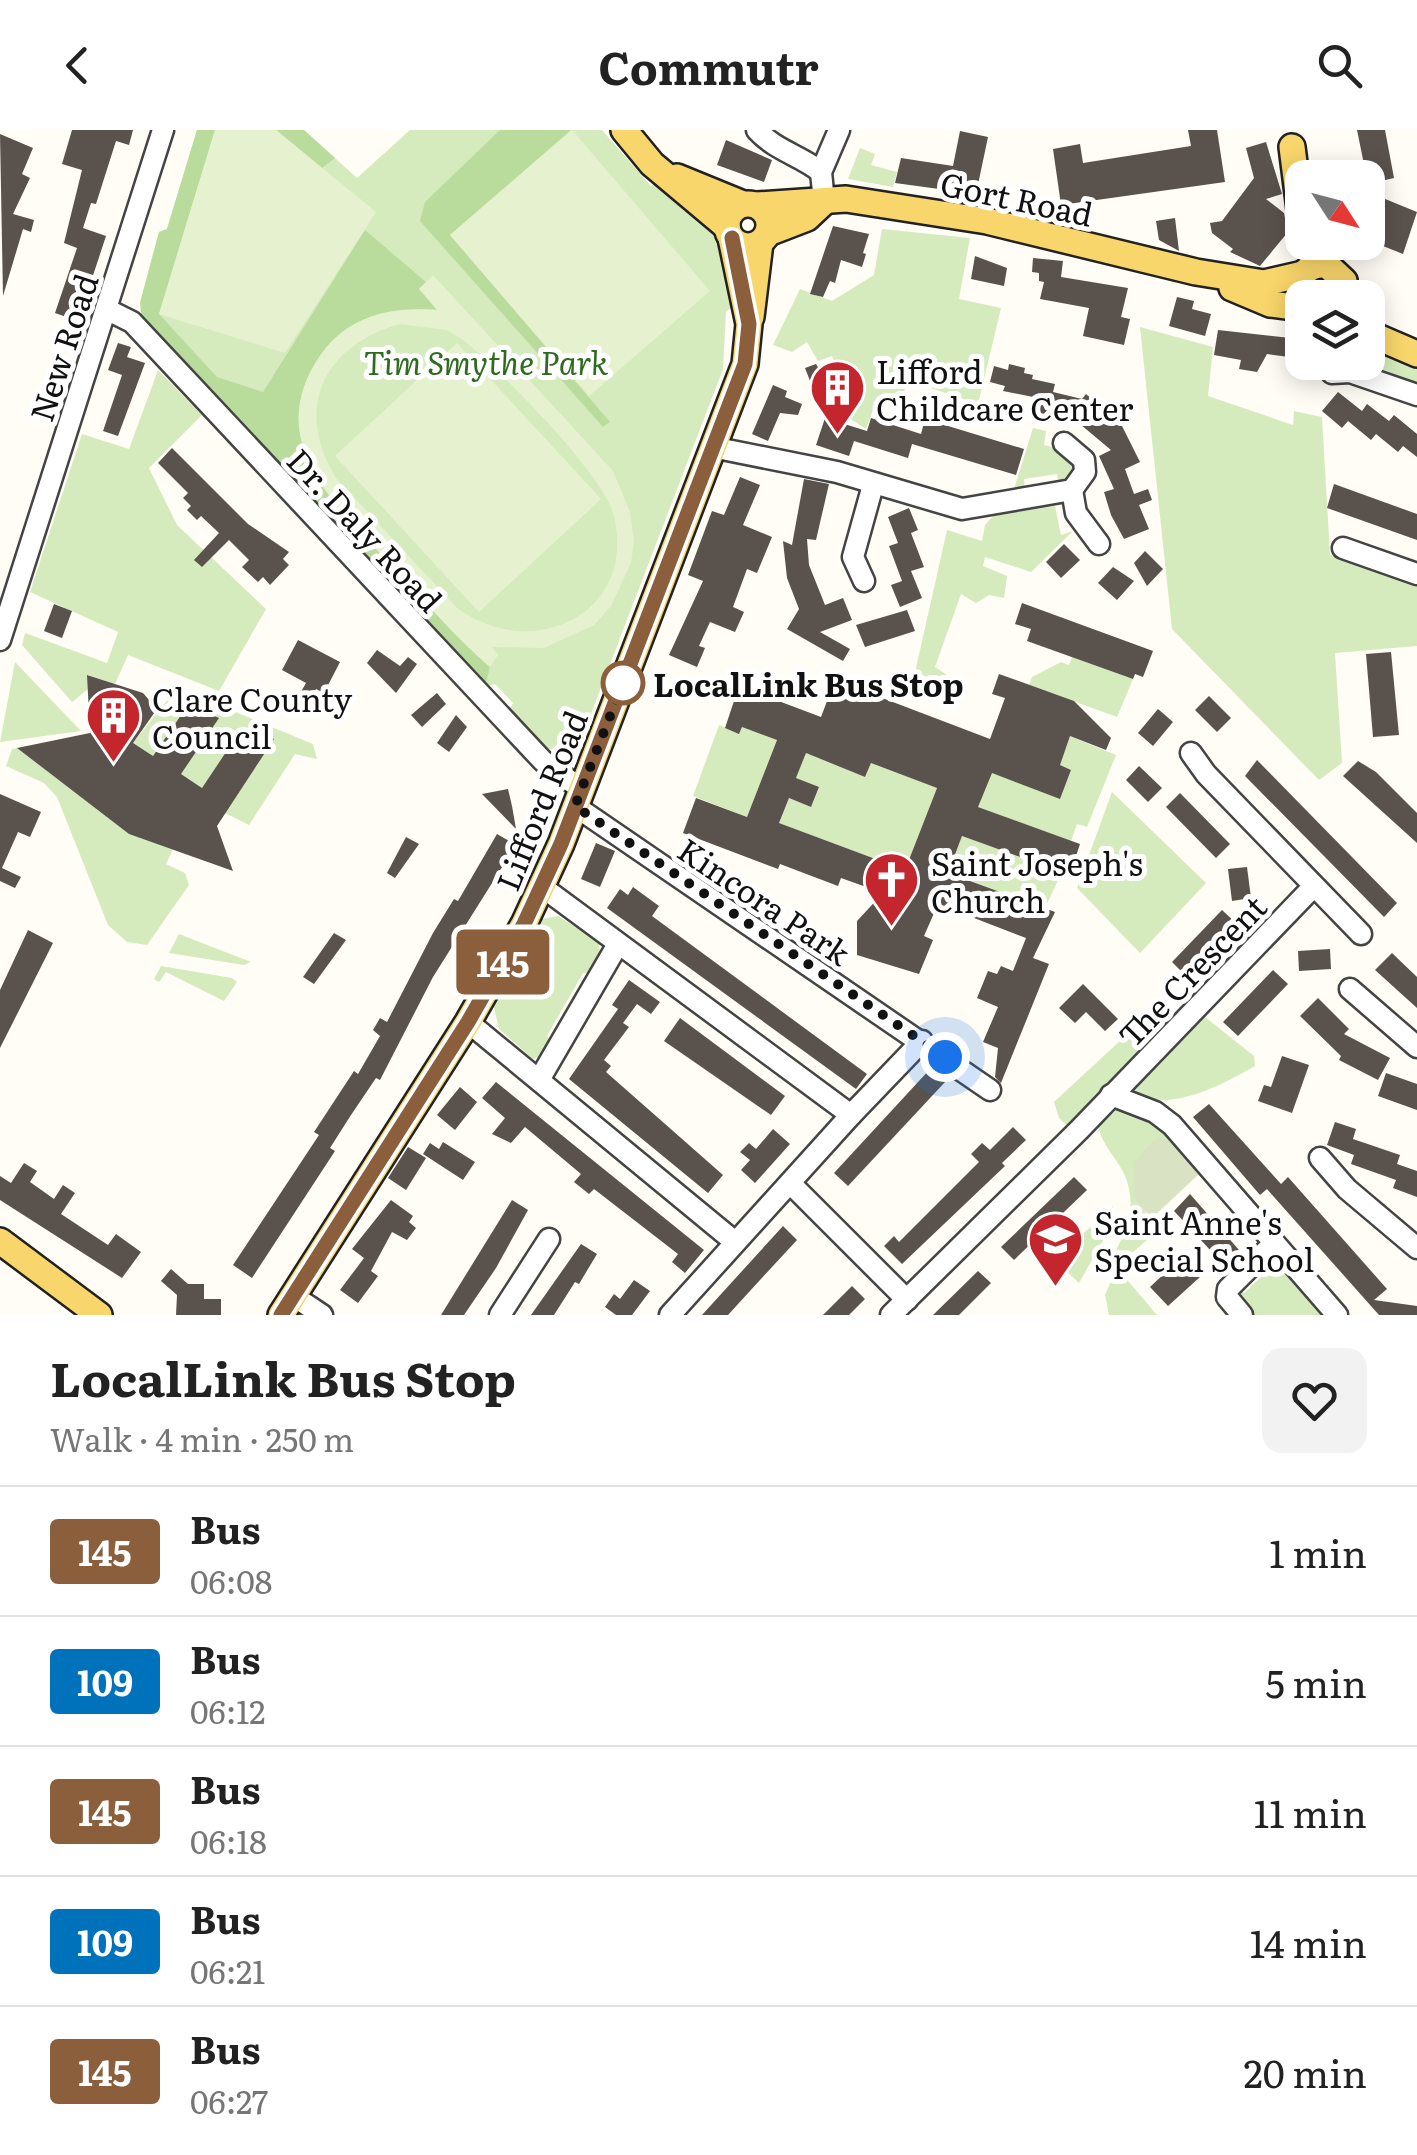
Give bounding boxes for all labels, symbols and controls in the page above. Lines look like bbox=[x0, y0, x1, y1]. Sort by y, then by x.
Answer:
text: Commutr bbox=[598, 32, 819, 99]
icon: back bbox=[50, 38, 105, 93]
icon: search bbox=[1312, 38, 1367, 93]
street label: Gort Road bbox=[936, 157, 1098, 237]
north arrow bbox=[1285, 160, 1385, 260]
map controls bbox=[1285, 160, 1385, 380]
street label: New Road bbox=[16, 267, 108, 427]
button: layers bbox=[1285, 280, 1385, 380]
park label: Tim Smythe Park bbox=[364, 337, 609, 385]
place label: Lifford Childcare Center bbox=[876, 346, 1133, 431]
building icon: Lifford Childcare Center bbox=[807, 358, 867, 437]
street label: Dr. Daly Road bbox=[277, 436, 455, 622]
place label: LocalLink Bus Stop bbox=[653, 659, 964, 707]
marker: LocalLink Bus Stop bbox=[602, 662, 644, 704]
place label: Clare County Council bbox=[152, 674, 353, 759]
building icon: Clare County Council bbox=[83, 686, 143, 765]
street label: Lifford Road bbox=[482, 703, 598, 897]
street label: Kincora Park bbox=[669, 824, 861, 976]
place label: Saint Joseph's Church bbox=[931, 838, 1143, 923]
church icon: Saint Joseph's Church bbox=[862, 850, 922, 929]
street label: The Crescent bbox=[1106, 883, 1276, 1057]
line badge: 145 bbox=[446, 930, 560, 994]
text: 145 bbox=[476, 936, 530, 988]
your location bbox=[920, 1032, 970, 1082]
place label: Saint Anne's Special School bbox=[1094, 1197, 1314, 1282]
school or university icon: Saint Anne's Special School bbox=[1025, 1209, 1085, 1288]
text: LocalLink Bus Stop bbox=[50, 1341, 516, 1412]
button: heart bbox=[1262, 1348, 1367, 1453]
text: Walk · 4 min · 250 m bbox=[50, 1414, 354, 1462]
text: Bus bbox=[190, 1499, 261, 1556]
text: 1 min bbox=[1269, 1523, 1367, 1580]
text: 145 bbox=[78, 1525, 132, 1577]
text: 06:08 bbox=[190, 1556, 272, 1604]
text: Bus bbox=[190, 1629, 261, 1686]
text: 5 min bbox=[1265, 1653, 1367, 1710]
text: 109 bbox=[77, 1655, 133, 1707]
text: 06:12 bbox=[190, 1686, 266, 1734]
text: Bus bbox=[190, 1759, 261, 1816]
text: 11 min bbox=[1254, 1783, 1367, 1840]
text: 145 bbox=[78, 1785, 132, 1837]
text: 06:18 bbox=[190, 1816, 267, 1864]
text: Bus bbox=[190, 1889, 261, 1946]
text: 14 min bbox=[1250, 1913, 1367, 1970]
text: 109 bbox=[77, 1915, 133, 1967]
text: 06:21 bbox=[190, 1946, 265, 1994]
text: Bus bbox=[190, 2019, 261, 2076]
text: 20 min bbox=[1243, 2043, 1367, 2100]
text: 145 bbox=[78, 2045, 132, 2097]
text: 06:27 bbox=[190, 2076, 268, 2124]

